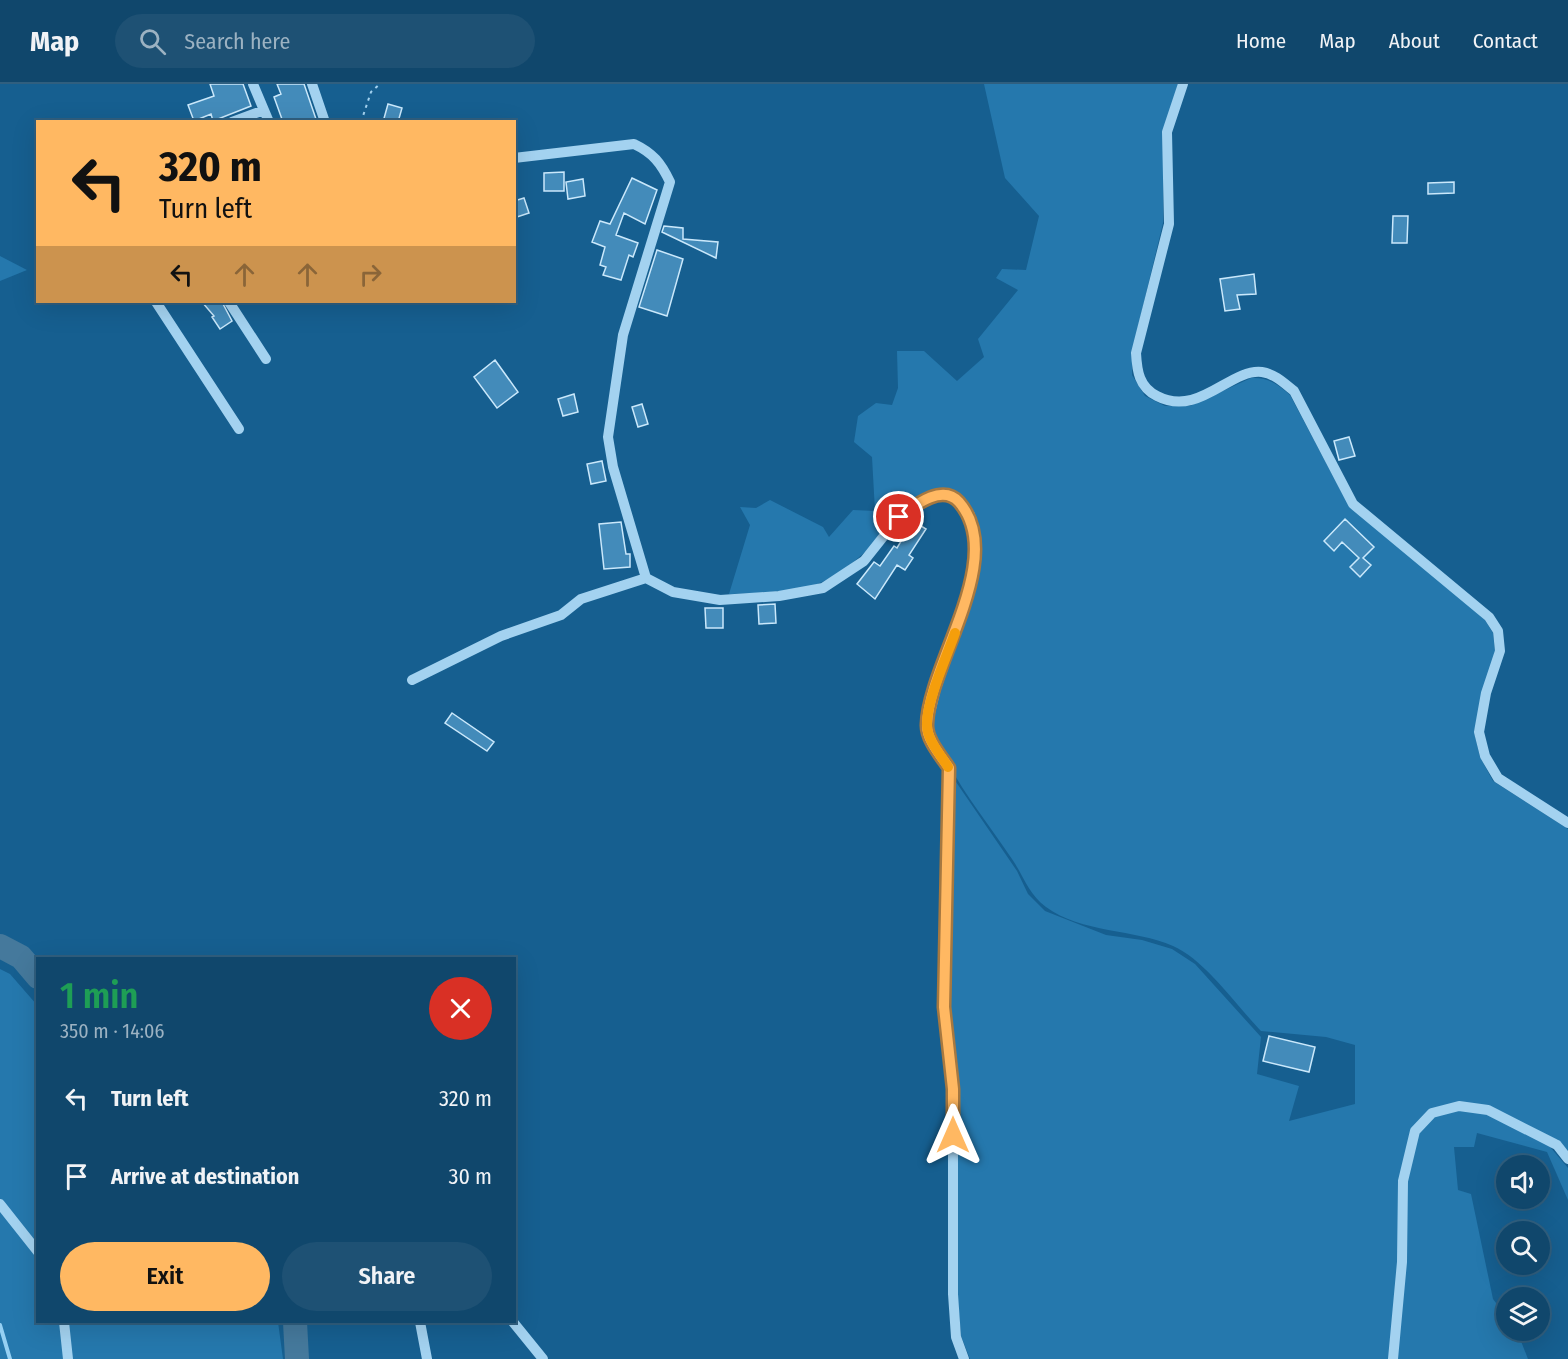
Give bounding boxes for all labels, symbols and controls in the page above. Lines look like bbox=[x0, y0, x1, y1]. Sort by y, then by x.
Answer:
search box bbox=[115, 14, 535, 68]
text: Map bbox=[30, 25, 79, 58]
icon: search bbox=[136, 25, 169, 58]
text: Search here bbox=[184, 28, 290, 55]
text: Home bbox=[1236, 28, 1286, 54]
text: Map bbox=[1319, 28, 1356, 54]
text: About bbox=[1389, 28, 1440, 54]
text: Contact bbox=[1473, 28, 1538, 54]
text: 320 m bbox=[159, 142, 262, 192]
icon: left bbox=[60, 144, 138, 222]
text: Turn left bbox=[159, 193, 252, 225]
icon: left bbox=[165, 258, 198, 291]
icon: ahead bbox=[228, 258, 261, 291]
icon: ahead bbox=[291, 258, 324, 291]
icon: right bbox=[354, 258, 387, 291]
pin bbox=[873, 491, 924, 542]
icon: arrive bbox=[882, 500, 915, 533]
text: 1 min bbox=[60, 974, 138, 1018]
button: close bbox=[429, 977, 492, 1040]
text: 350 m · 14:06 bbox=[60, 1019, 164, 1043]
icon: left bbox=[60, 1082, 93, 1115]
text: Turn left bbox=[111, 1085, 189, 1112]
text: 320 m bbox=[439, 1085, 492, 1112]
position arrow bbox=[921, 1103, 985, 1167]
map controls bbox=[1496, 1155, 1550, 1341]
button: sound bbox=[1496, 1155, 1550, 1209]
icon: arrive bbox=[60, 1160, 93, 1193]
text: Arrive at destination bbox=[111, 1163, 299, 1190]
text: 30 m bbox=[449, 1163, 492, 1190]
button: search bbox=[1496, 1221, 1550, 1275]
button: Exit bbox=[60, 1242, 270, 1311]
button: Share bbox=[282, 1242, 492, 1311]
button: layers bbox=[1496, 1287, 1550, 1341]

